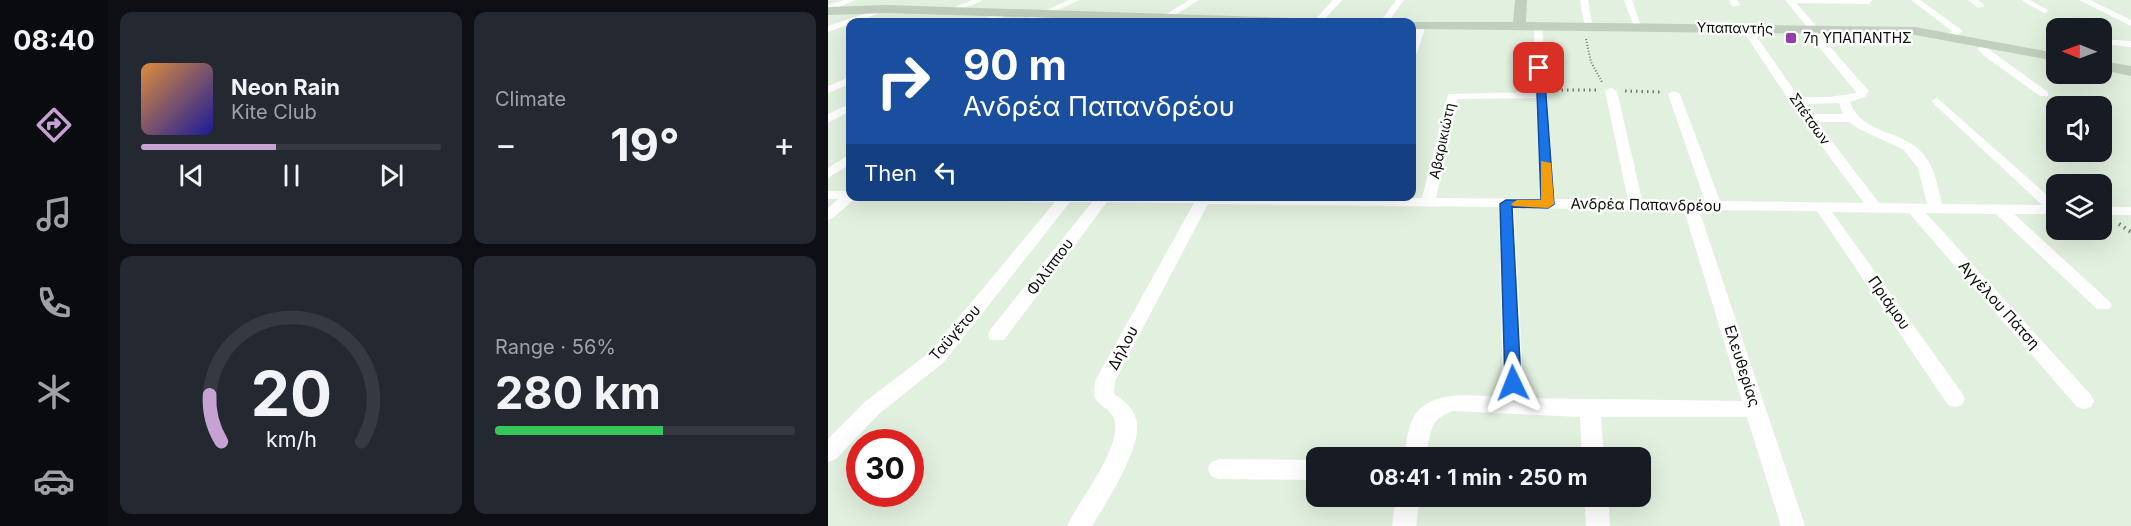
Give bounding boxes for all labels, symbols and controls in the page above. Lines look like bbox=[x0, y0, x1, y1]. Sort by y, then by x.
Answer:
street label: Υπαπαντής bbox=[1697, 18, 1773, 37]
north arrow bbox=[2046, 18, 2112, 84]
map controls bbox=[2046, 18, 2112, 240]
text: 08:40 bbox=[13, 24, 95, 57]
place label: 7η ΥΠΑΠΑΝΤΗΣ bbox=[1803, 29, 1912, 46]
marker: 7η ΥΠΑΠΑΝΤΗΣ bbox=[1784, 31, 1798, 45]
text: 90 m bbox=[963, 39, 1067, 90]
icon: right bbox=[864, 42, 942, 120]
pin bbox=[1513, 42, 1564, 93]
icon: arrive bbox=[1522, 51, 1555, 84]
text: Neon Rain bbox=[231, 74, 340, 100]
text: Climate bbox=[495, 87, 566, 111]
street label: Σπέτσων bbox=[1786, 89, 1834, 148]
text: Ανδρέα Παπανδρέου bbox=[963, 90, 1235, 123]
button: sound bbox=[2046, 96, 2112, 162]
text: Kite Club bbox=[231, 100, 317, 124]
street label: Αβαρικιώτη bbox=[1425, 101, 1458, 180]
icon: directions bbox=[33, 104, 75, 146]
text: 19° bbox=[610, 117, 680, 172]
text: − bbox=[495, 124, 517, 164]
text: + bbox=[773, 124, 795, 164]
icon: left bbox=[929, 156, 962, 189]
icon: previous bbox=[175, 159, 208, 192]
icon: pause bbox=[275, 159, 308, 192]
icon: next bbox=[375, 159, 408, 192]
text: Then bbox=[864, 160, 917, 186]
button: layers bbox=[2046, 174, 2112, 240]
icon: music bbox=[33, 193, 75, 235]
street label: Ανδρέα Παπανδρέου bbox=[1570, 194, 1722, 215]
street label: Φιλίππου bbox=[1022, 234, 1077, 299]
street label: Αγγέλου Πάτση bbox=[1955, 256, 2044, 353]
street label: Πριάμου bbox=[1864, 272, 1915, 333]
icon: phone bbox=[33, 282, 75, 324]
street label: Ταϋγέτου bbox=[925, 301, 984, 365]
street label: Δήλου bbox=[1103, 323, 1142, 373]
street label: Ελευθερίας bbox=[1720, 323, 1765, 409]
text: Range · 56% bbox=[495, 335, 616, 359]
position arrow bbox=[1481, 351, 1545, 415]
text: 20 bbox=[250, 356, 332, 431]
text: 280 km bbox=[495, 365, 661, 420]
icon: climate bbox=[33, 371, 75, 413]
text: km/h bbox=[266, 426, 316, 452]
speed limit sign: 30 bbox=[846, 429, 924, 507]
icon: car bbox=[33, 460, 75, 502]
text: 08:41 · 1 min · 250 m bbox=[1369, 464, 1588, 490]

